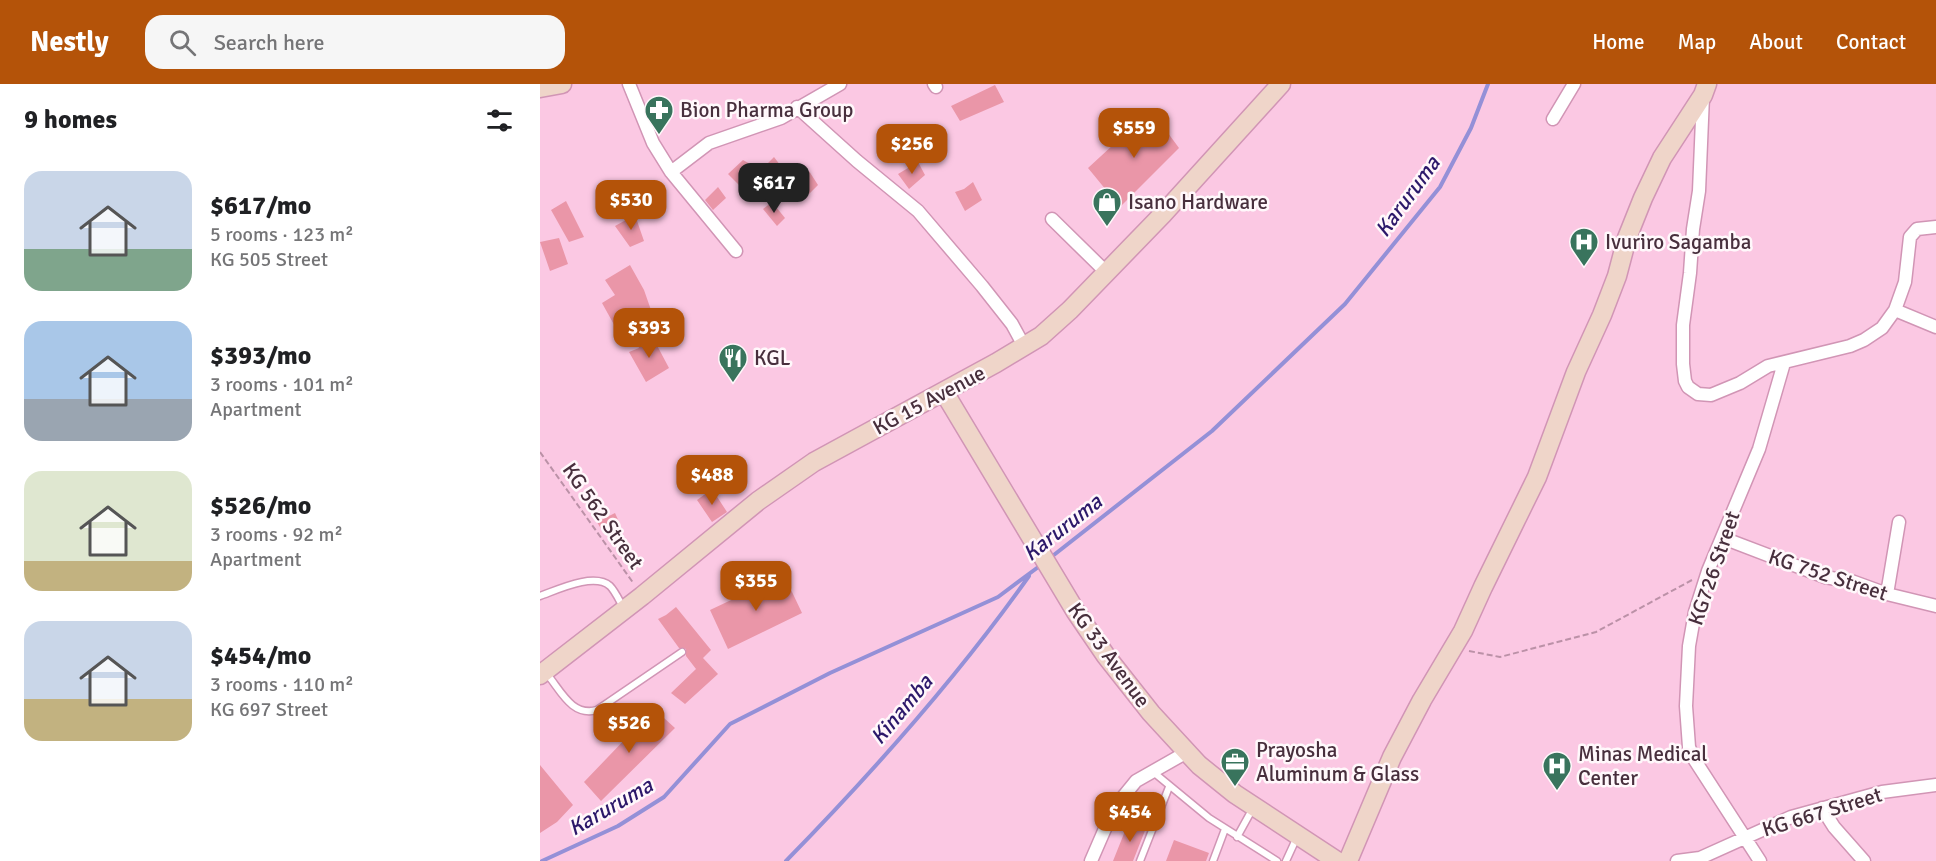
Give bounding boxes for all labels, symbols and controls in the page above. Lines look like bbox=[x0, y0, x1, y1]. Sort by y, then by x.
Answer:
search box bbox=[145, 15, 565, 69]
text: Nestly bbox=[30, 25, 109, 59]
icon: search bbox=[166, 26, 199, 59]
text: Search here bbox=[214, 29, 325, 56]
text: Home bbox=[1592, 29, 1645, 55]
text: Map bbox=[1678, 29, 1716, 55]
text: About bbox=[1749, 29, 1803, 55]
text: Contact bbox=[1836, 29, 1906, 55]
pharmacy icon: Bion Pharma Group bbox=[643, 94, 675, 136]
place label: Bion Pharma Group bbox=[680, 97, 854, 123]
text: 9 homes bbox=[24, 104, 117, 136]
icon: filters bbox=[483, 104, 516, 137]
pin: $559 bbox=[1098, 108, 1170, 159]
text: $559 bbox=[1112, 115, 1156, 140]
pin: $256 bbox=[876, 124, 948, 175]
text: $256 bbox=[890, 131, 934, 156]
water label: Karuruma bbox=[1369, 150, 1446, 242]
pin: $617 bbox=[738, 163, 810, 214]
text: $617 bbox=[752, 170, 796, 195]
pin: $530 bbox=[595, 180, 667, 231]
shop icon: Isano Hardware bbox=[1091, 186, 1123, 228]
text: $530 bbox=[609, 187, 653, 212]
place label: Isano Hardware bbox=[1128, 189, 1268, 215]
text: $617/mo bbox=[210, 190, 311, 222]
icon: home bbox=[72, 195, 144, 267]
text: 5 rooms · 123 m² bbox=[210, 222, 354, 247]
hospital icon: Ivuriro Sagamba bbox=[1568, 226, 1600, 268]
place label: Ivuriro Sagamba bbox=[1605, 229, 1751, 255]
text: KG 505 Street bbox=[210, 247, 328, 272]
pin: $393 bbox=[613, 308, 685, 359]
text: $393 bbox=[627, 315, 671, 340]
text: $393/mo bbox=[210, 340, 311, 372]
restaurant icon: KGL bbox=[717, 342, 749, 384]
icon: home bbox=[72, 345, 144, 417]
place label: KGL bbox=[754, 345, 791, 371]
street label: KG 15 Avenue bbox=[868, 360, 990, 440]
text: 3 rooms · 101 m² bbox=[210, 372, 354, 397]
text: Apartment bbox=[210, 397, 302, 422]
pin: $488 bbox=[676, 455, 748, 506]
street label: KG 562 Street bbox=[557, 458, 649, 574]
text: $488 bbox=[690, 462, 734, 487]
water label: Karuruma bbox=[1017, 488, 1108, 567]
text: $526/mo bbox=[210, 490, 311, 522]
icon: home bbox=[72, 495, 144, 567]
street label: KG726 Street bbox=[1682, 507, 1746, 629]
text: 3 rooms · 92 m² bbox=[210, 522, 343, 547]
street label: KG 752 Street bbox=[1765, 544, 1891, 606]
text: Apartment bbox=[210, 547, 302, 572]
pin: $355 bbox=[720, 561, 792, 612]
text: $355 bbox=[734, 568, 778, 593]
street label: KG 33 Avenue bbox=[1062, 597, 1156, 713]
text: $454/mo bbox=[210, 640, 311, 672]
icon: home bbox=[72, 645, 144, 717]
water label: Kinamba bbox=[865, 668, 939, 750]
text: 3 rooms · 110 m² bbox=[210, 672, 354, 697]
text: KG 697 Street bbox=[210, 697, 328, 722]
pin: $526 bbox=[593, 703, 665, 754]
text: $526 bbox=[607, 710, 651, 735]
place label: Prayosha Aluminum & Glass bbox=[1256, 737, 1419, 787]
place label: Minas Medical Center bbox=[1578, 741, 1708, 791]
office icon: Prayosha Aluminum & Glass bbox=[1219, 746, 1251, 788]
hospital icon: Minas Medical Center bbox=[1541, 750, 1573, 792]
water label: Karuruma bbox=[563, 771, 658, 841]
street label: KG 667 Street bbox=[1759, 781, 1885, 843]
pin: $454 bbox=[1094, 792, 1166, 843]
text: $454 bbox=[1108, 799, 1152, 824]

